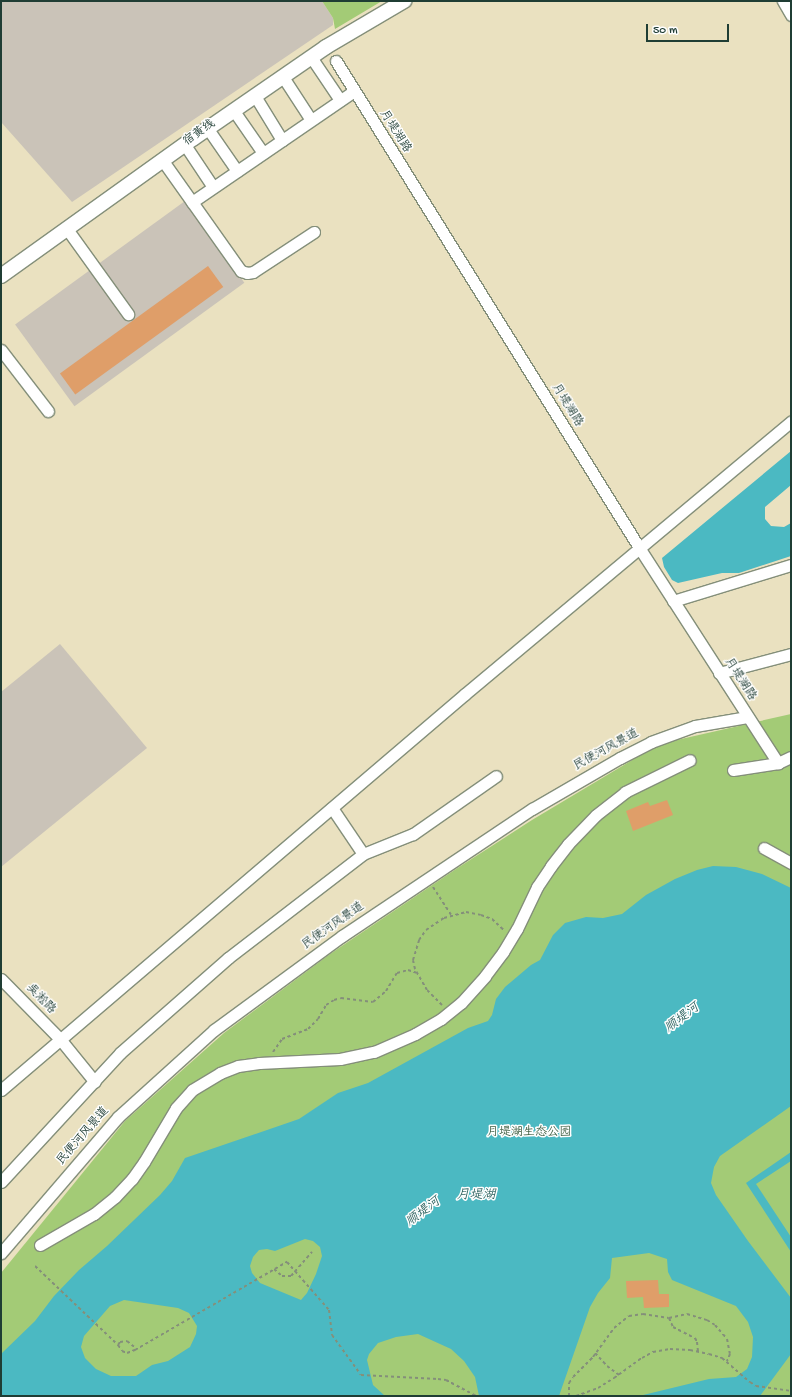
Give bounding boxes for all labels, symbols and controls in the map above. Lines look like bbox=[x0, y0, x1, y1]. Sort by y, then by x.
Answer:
scale bar bbox=[648, 16, 731, 42]
text: 50 m bbox=[653, 24, 678, 38]
street label: 月堤湖路 bbox=[375, 108, 413, 156]
street label: 宿黄线 bbox=[181, 118, 219, 150]
street label: 月堤湖路 bbox=[547, 382, 585, 430]
street label: 月堤湖路 bbox=[720, 656, 758, 704]
street label: 民便河风景道 bbox=[572, 727, 642, 775]
street label: 民便河风景道 bbox=[300, 900, 368, 954]
street label: 吴淞路 bbox=[22, 982, 58, 1018]
water label: 顺堤河 bbox=[663, 1001, 703, 1037]
street label: 民便河风景道 bbox=[55, 1105, 113, 1169]
park label: 月堤湖生态公园 bbox=[487, 1127, 571, 1141]
water label: 月堤湖 bbox=[457, 1188, 495, 1204]
water label: 顺堤河 bbox=[404, 1195, 444, 1231]

